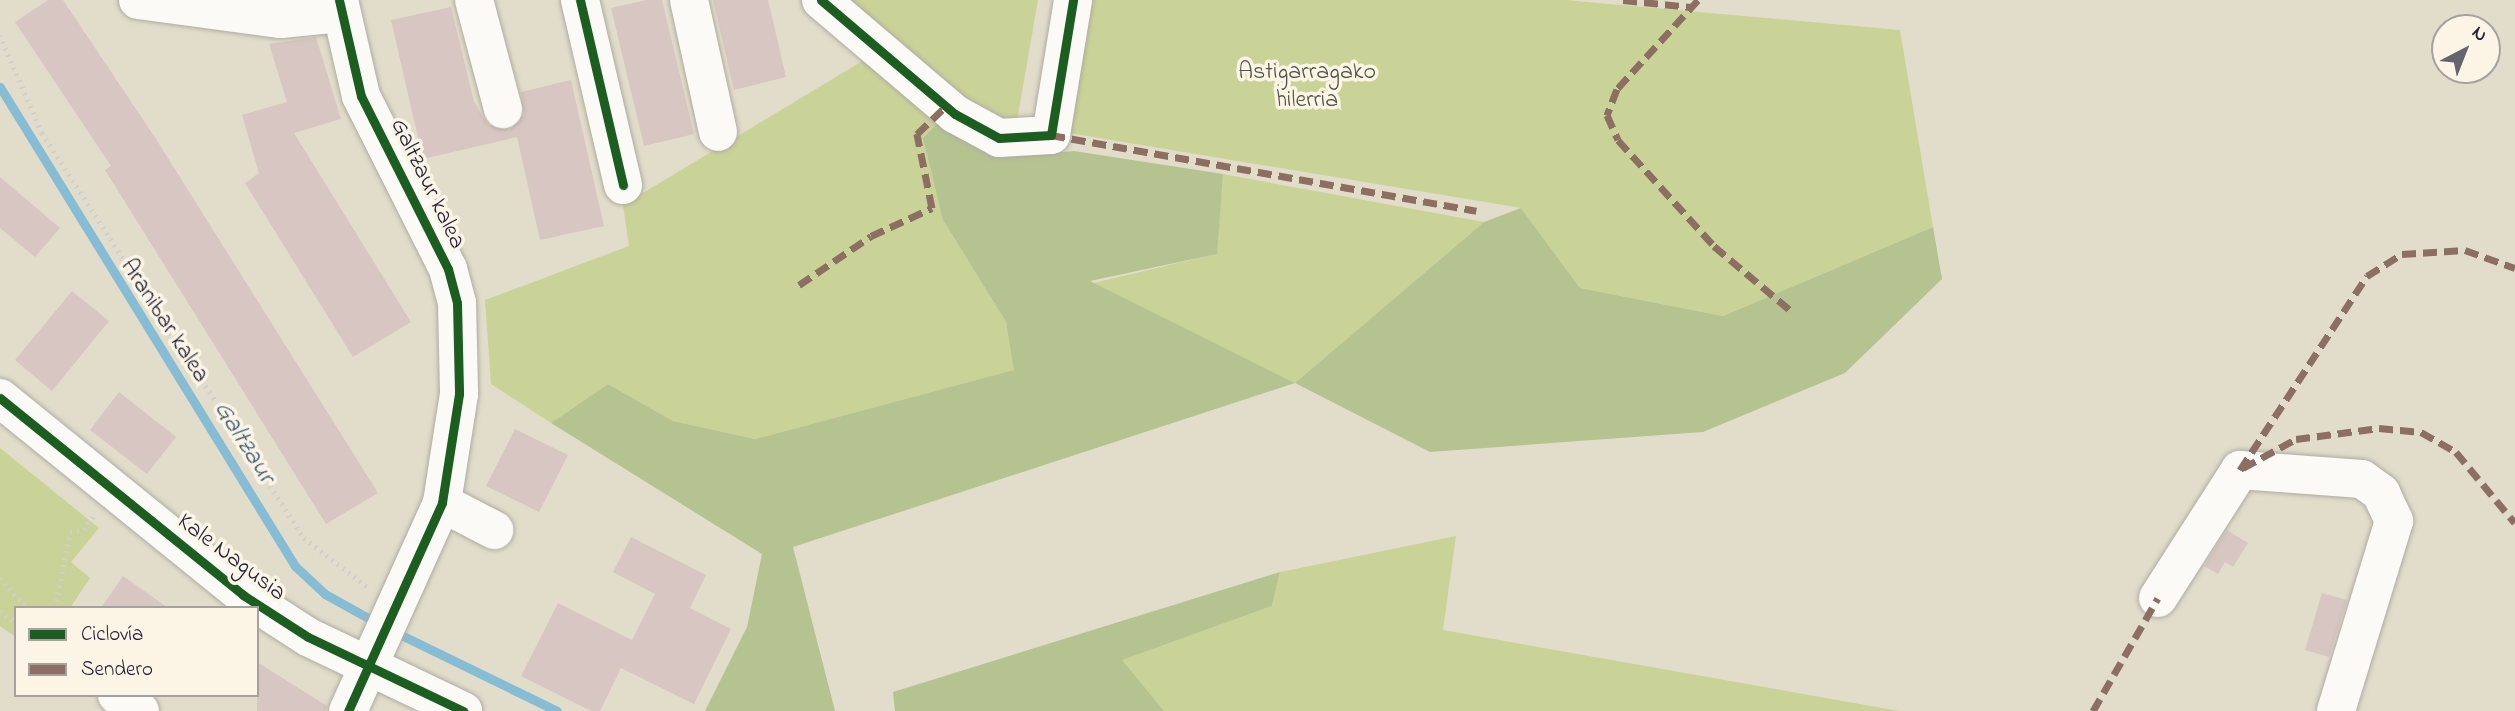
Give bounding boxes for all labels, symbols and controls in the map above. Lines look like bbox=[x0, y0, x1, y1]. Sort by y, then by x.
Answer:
north arrow bbox=[2431, 14, 2501, 84]
text: N bbox=[2465, 20, 2493, 49]
park label: Astigarragako hilerria bbox=[1238, 59, 1376, 115]
street label: Galtzaur kalea bbox=[383, 114, 471, 254]
street label: Aranibar kalea bbox=[113, 254, 215, 388]
water label: Galtzaur bbox=[206, 396, 280, 490]
street label: Kale Nagusia bbox=[171, 508, 291, 608]
legend bbox=[14, 606, 259, 697]
text: Ciclovía bbox=[81, 620, 143, 650]
text: Sendero bbox=[81, 655, 153, 685]

